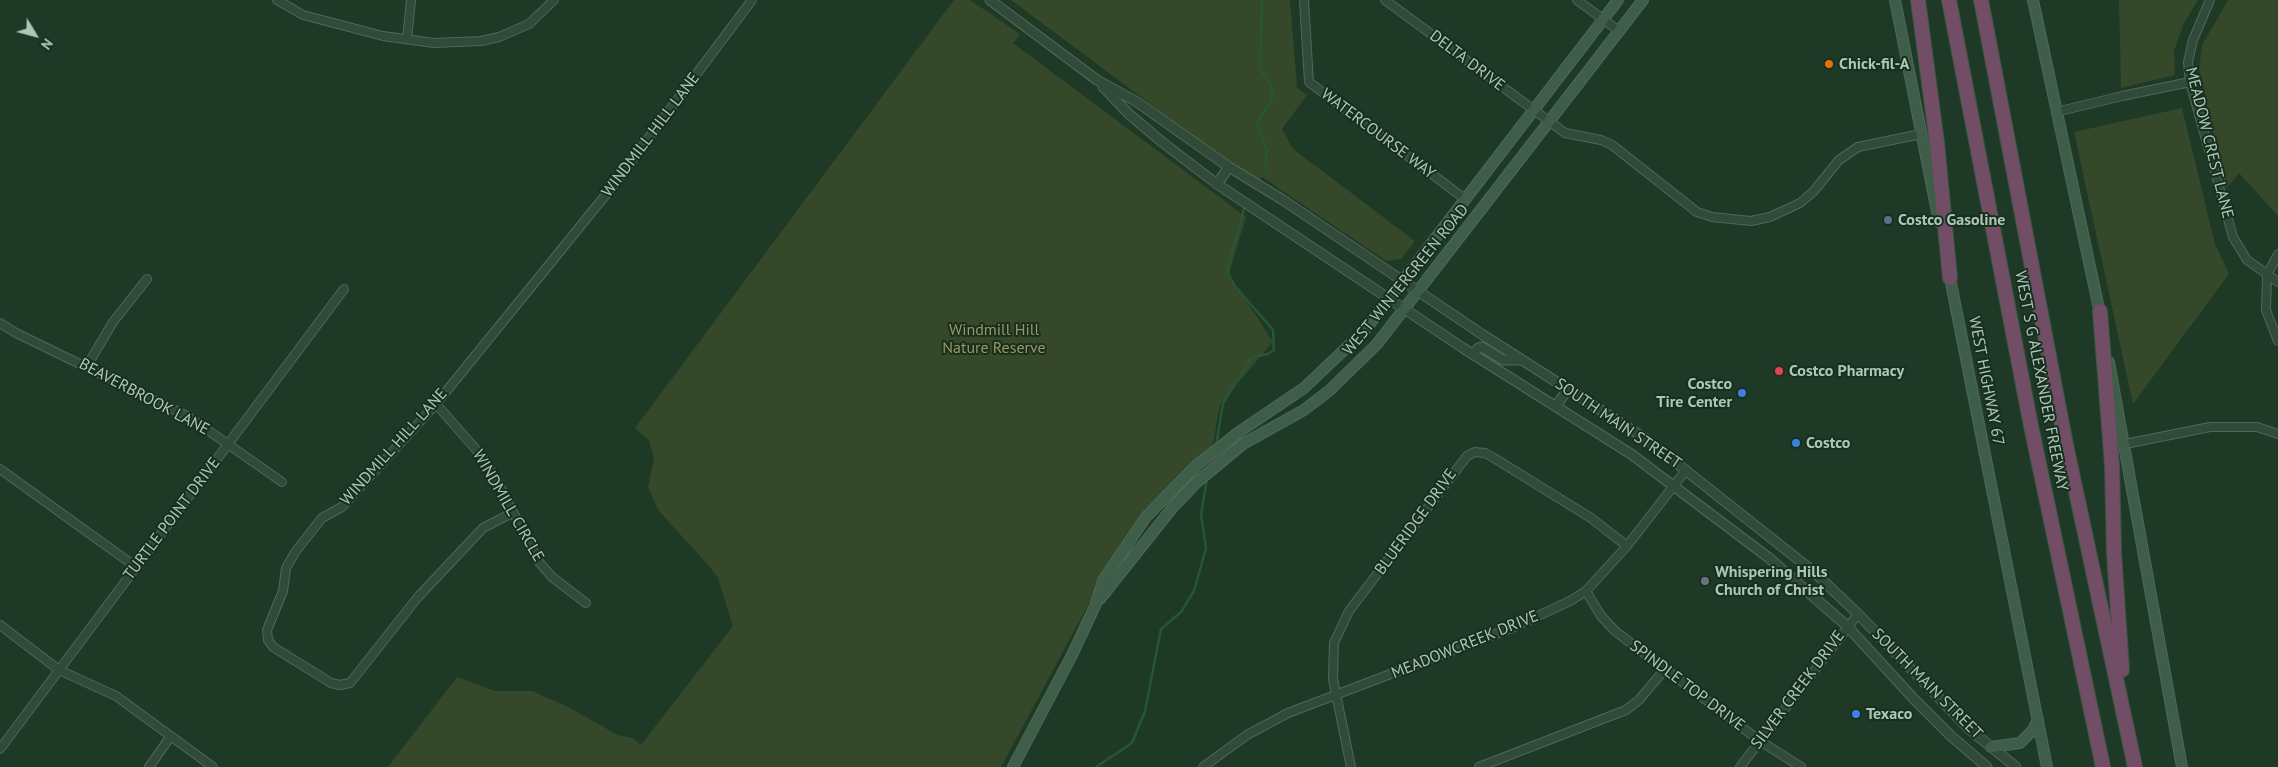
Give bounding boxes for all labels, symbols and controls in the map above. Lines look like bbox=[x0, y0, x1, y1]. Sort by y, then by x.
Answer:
north arrow bbox=[10, 10, 60, 60]
street label: DELTA DRIVE bbox=[1426, 27, 1508, 95]
text: N bbox=[37, 35, 57, 53]
place label: Chick-fil-A bbox=[1839, 54, 1910, 74]
marker: Chick-fil-A bbox=[1823, 58, 1835, 70]
street label: MEADOW CREST LANE bbox=[2181, 65, 2237, 221]
street label: WINDMILL HILL LANE bbox=[598, 69, 704, 201]
street label: WATERCOURSE WAY bbox=[1317, 85, 1439, 183]
street label: WEST WINTERGREEN ROAD bbox=[1339, 200, 1473, 360]
place label: Costco Gasoline bbox=[1898, 210, 2005, 230]
marker: Costco Gasoline bbox=[1882, 214, 1894, 226]
street label: WEST S G ALEXANDER FREEWAY bbox=[2010, 269, 2072, 493]
street label: WEST HIGHWAY 67 bbox=[1964, 315, 2008, 447]
park label: Windmill Hill Nature Reserve bbox=[942, 320, 1046, 358]
street label: BEAVERBROOK LANE bbox=[76, 355, 212, 439]
place label: Costco Pharmacy bbox=[1789, 361, 1904, 381]
marker: Costco Pharmacy bbox=[1773, 365, 1785, 377]
place label: Costco Tire Center bbox=[1656, 374, 1732, 412]
street label: SOUTH MAIN STREET bbox=[1551, 375, 1685, 473]
street label: WINDMILL HILL LANE bbox=[336, 385, 452, 509]
marker: Costco Tire Center bbox=[1736, 387, 1748, 399]
place label: Costco bbox=[1806, 433, 1850, 453]
marker: Costco bbox=[1790, 437, 1802, 449]
street label: WINDMILL CIRCLE bbox=[468, 447, 548, 565]
street label: TURTLE POINT DRIVE bbox=[120, 454, 224, 584]
street label: BLUERIDGE DRIVE bbox=[1371, 465, 1461, 579]
place label: Whispering Hills Church of Christ bbox=[1715, 562, 1827, 600]
marker: Whispering Hills Church of Christ bbox=[1699, 575, 1711, 587]
street label: MEADOWCREEK DRIVE bbox=[1389, 607, 1541, 683]
street label: SOUTH MAIN STREET bbox=[1868, 625, 1986, 743]
street label: SILVER CREEK DRIVE bbox=[1747, 627, 1849, 753]
street label: SPINDLE TOP DRIVE bbox=[1626, 636, 1748, 736]
place label: Texaco bbox=[1866, 704, 1912, 724]
marker: Texaco bbox=[1850, 708, 1862, 720]

